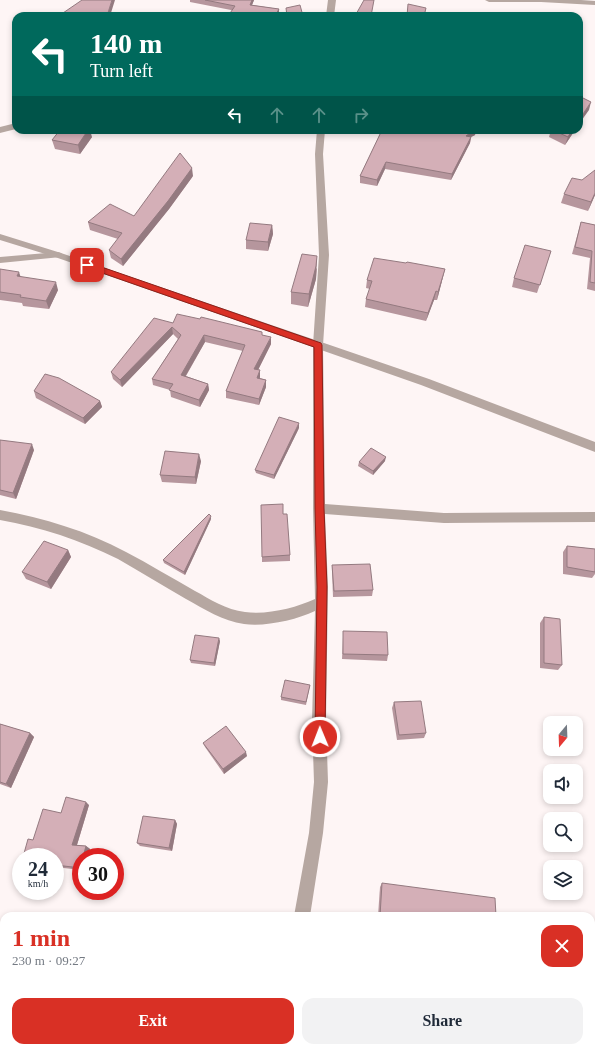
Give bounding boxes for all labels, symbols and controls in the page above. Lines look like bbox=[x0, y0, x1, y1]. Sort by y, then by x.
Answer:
icon: left bbox=[24, 28, 76, 80]
text: 140 m bbox=[90, 28, 162, 59]
text: Turn left bbox=[90, 61, 153, 81]
icon: left bbox=[224, 104, 246, 126]
icon: ahead bbox=[266, 104, 288, 126]
icon: ahead bbox=[308, 104, 330, 126]
icon: right bbox=[350, 104, 372, 126]
pin bbox=[70, 248, 104, 282]
icon: arrive bbox=[76, 254, 98, 276]
position arrow bbox=[299, 716, 341, 758]
north arrow bbox=[543, 716, 583, 756]
map controls bbox=[543, 716, 583, 900]
button: sound bbox=[543, 764, 583, 804]
button: search bbox=[543, 812, 583, 852]
speed limit sign: 30 bbox=[72, 848, 124, 900]
text: 24 bbox=[28, 858, 48, 880]
button: layers bbox=[543, 860, 583, 900]
text: km/h bbox=[28, 878, 48, 889]
text: 1 min bbox=[12, 925, 70, 951]
button: close bbox=[541, 925, 583, 967]
text: 230 m · 09:27 bbox=[12, 953, 85, 968]
button: Exit bbox=[12, 998, 294, 1044]
button: Share bbox=[302, 998, 583, 1044]

